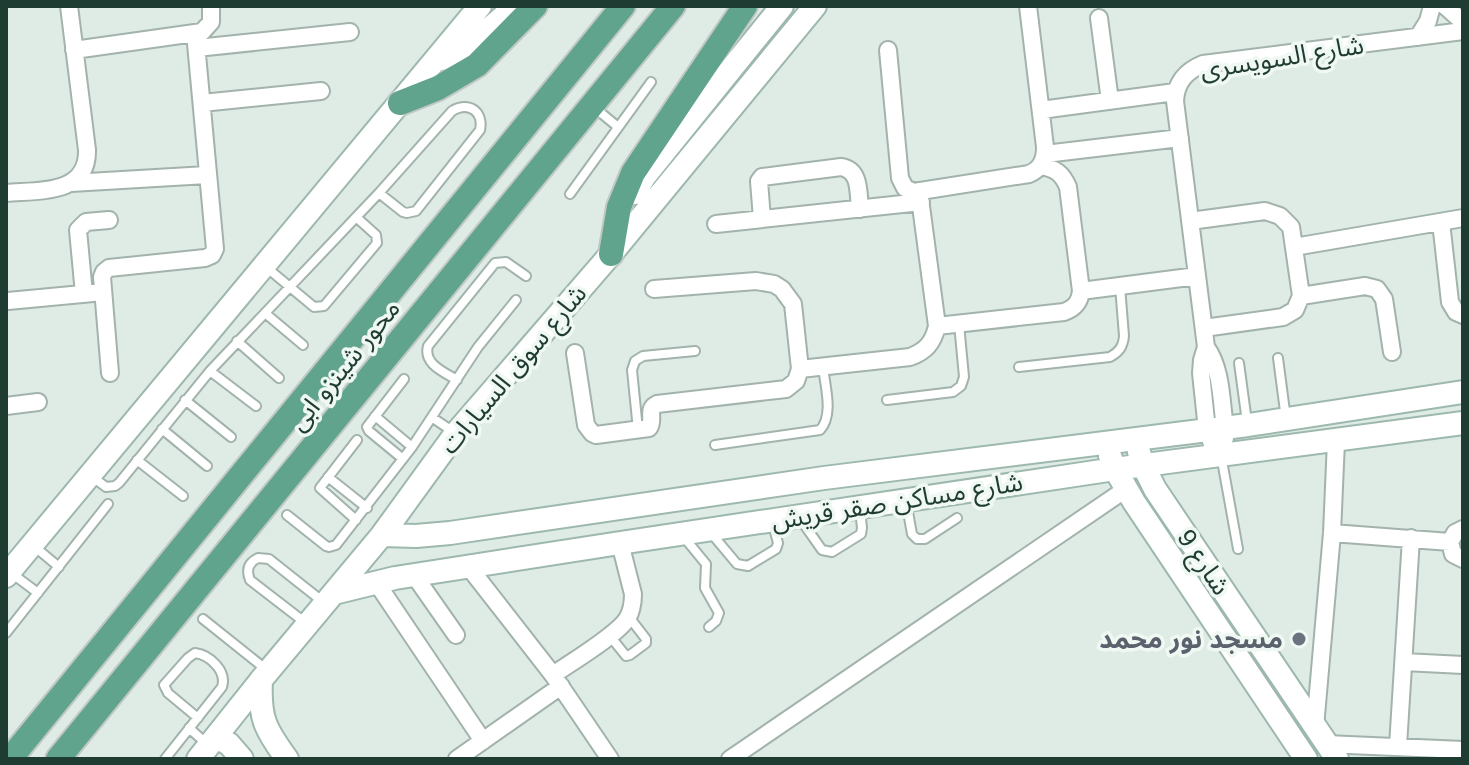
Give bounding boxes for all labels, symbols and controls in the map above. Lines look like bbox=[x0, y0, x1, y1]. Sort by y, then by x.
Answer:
street label: شارع السويسرى bbox=[1198, 29, 1367, 89]
street label: شارع سوق السيارات bbox=[434, 278, 595, 462]
street label: محور شينزو ابى bbox=[282, 293, 406, 437]
street label: شارع مساكن صقر قريش bbox=[769, 466, 1025, 540]
street label: شارع 9 bbox=[1168, 524, 1237, 603]
place label: مسجد نور محمد bbox=[1099, 624, 1283, 654]
marker: مسجد نور محمد bbox=[1290, 630, 1308, 648]

